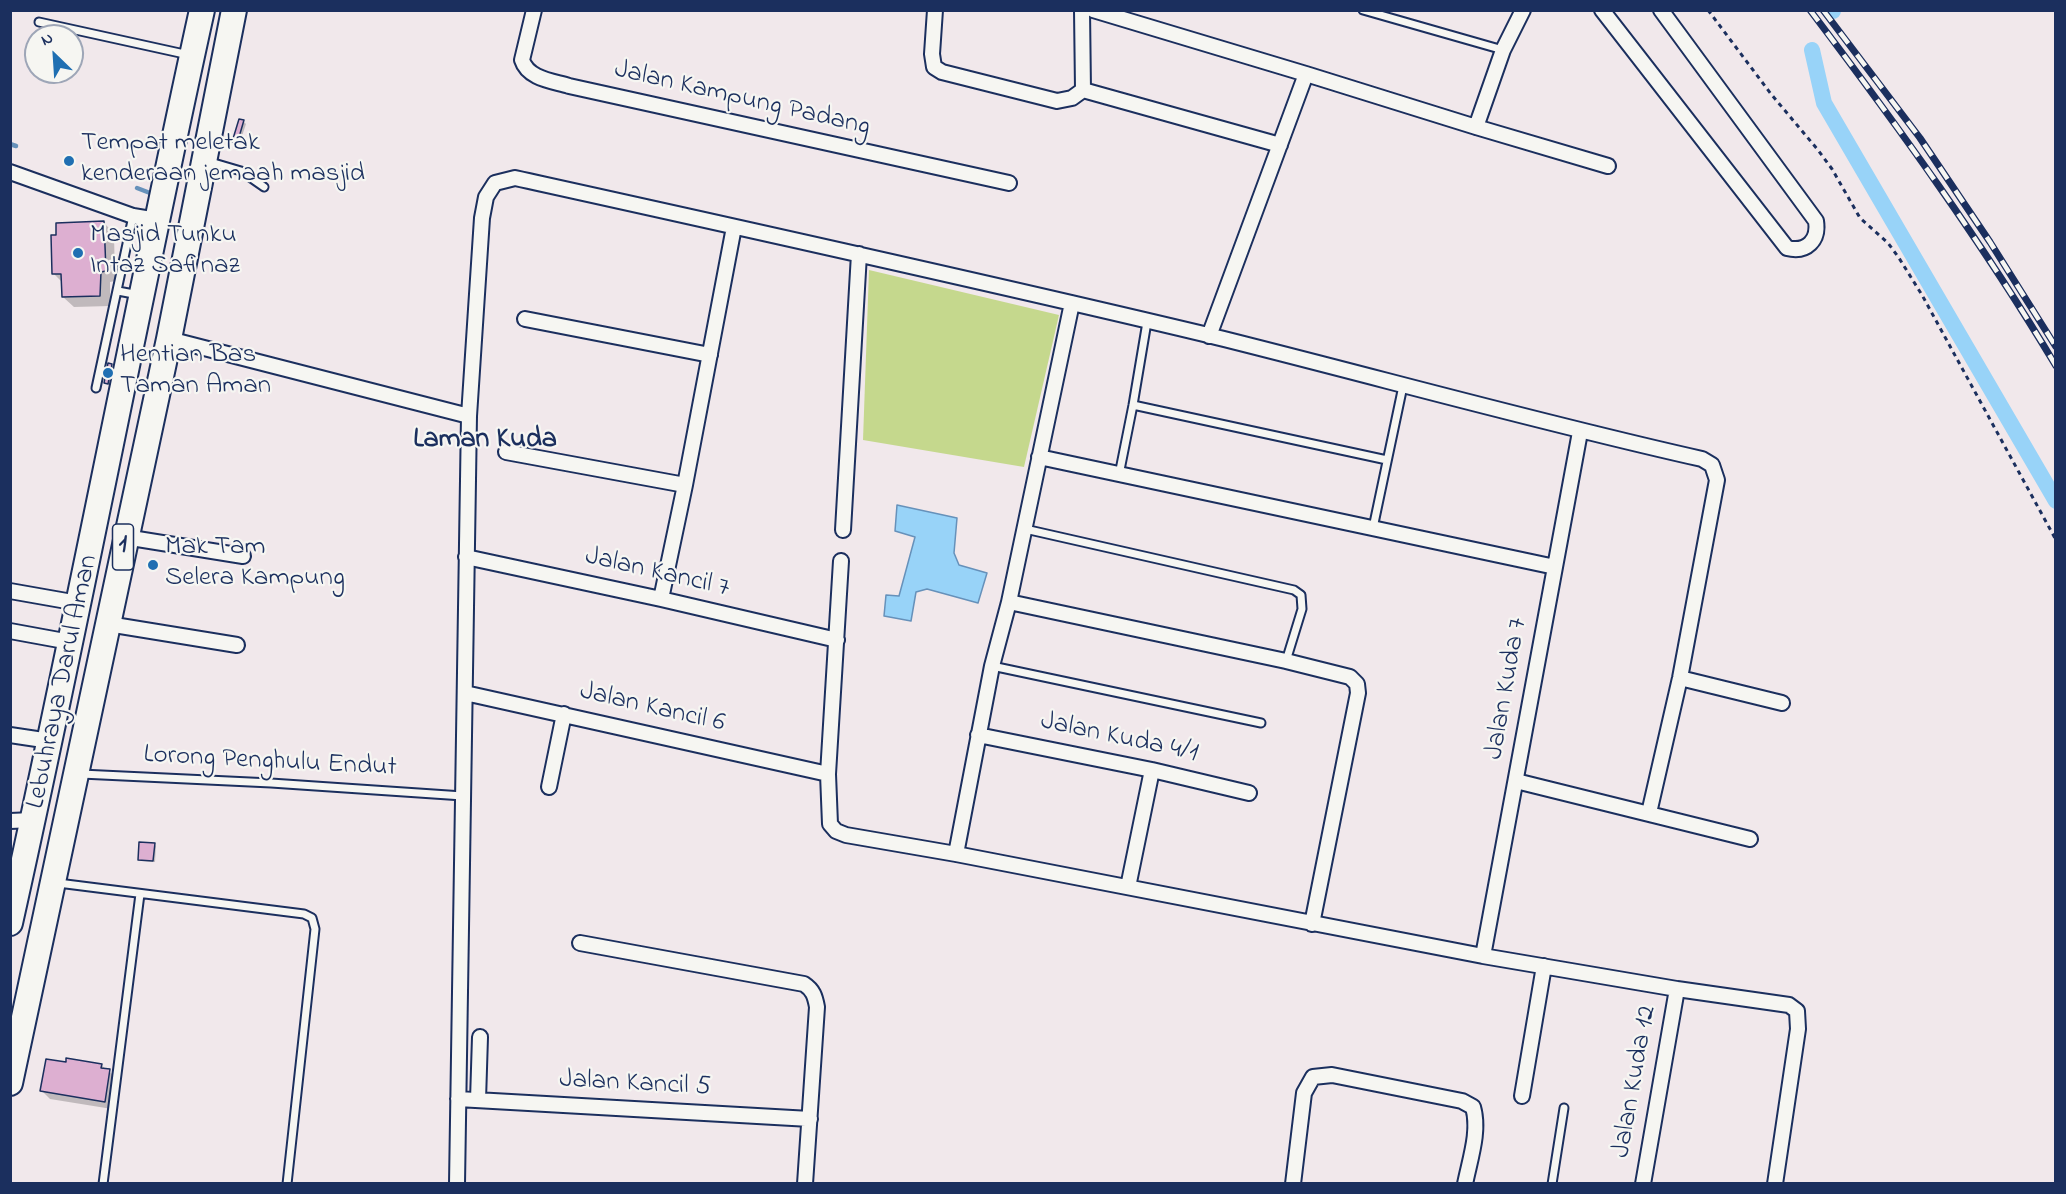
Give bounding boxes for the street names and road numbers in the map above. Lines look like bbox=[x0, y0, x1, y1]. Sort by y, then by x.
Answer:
street label: Jalan Kampung Padang bbox=[611, 55, 873, 145]
road number: 1 bbox=[112, 524, 134, 570]
street label: Jalan Kancil 7 bbox=[582, 542, 732, 606]
street label: Lebuhraya Darul Aman bbox=[21, 552, 107, 812]
street label: Jalan Kuda 7 bbox=[1480, 616, 1536, 762]
street label: Jalan Kancil 6 bbox=[576, 677, 728, 741]
street label: Jalan Kuda 4/1 bbox=[1037, 707, 1201, 771]
street label: Lorong Penghulu Endut bbox=[143, 740, 397, 786]
street label: Jalan Kuda 12 bbox=[1607, 1003, 1665, 1161]
street label: Jalan Kancil 5 bbox=[559, 1065, 711, 1105]

